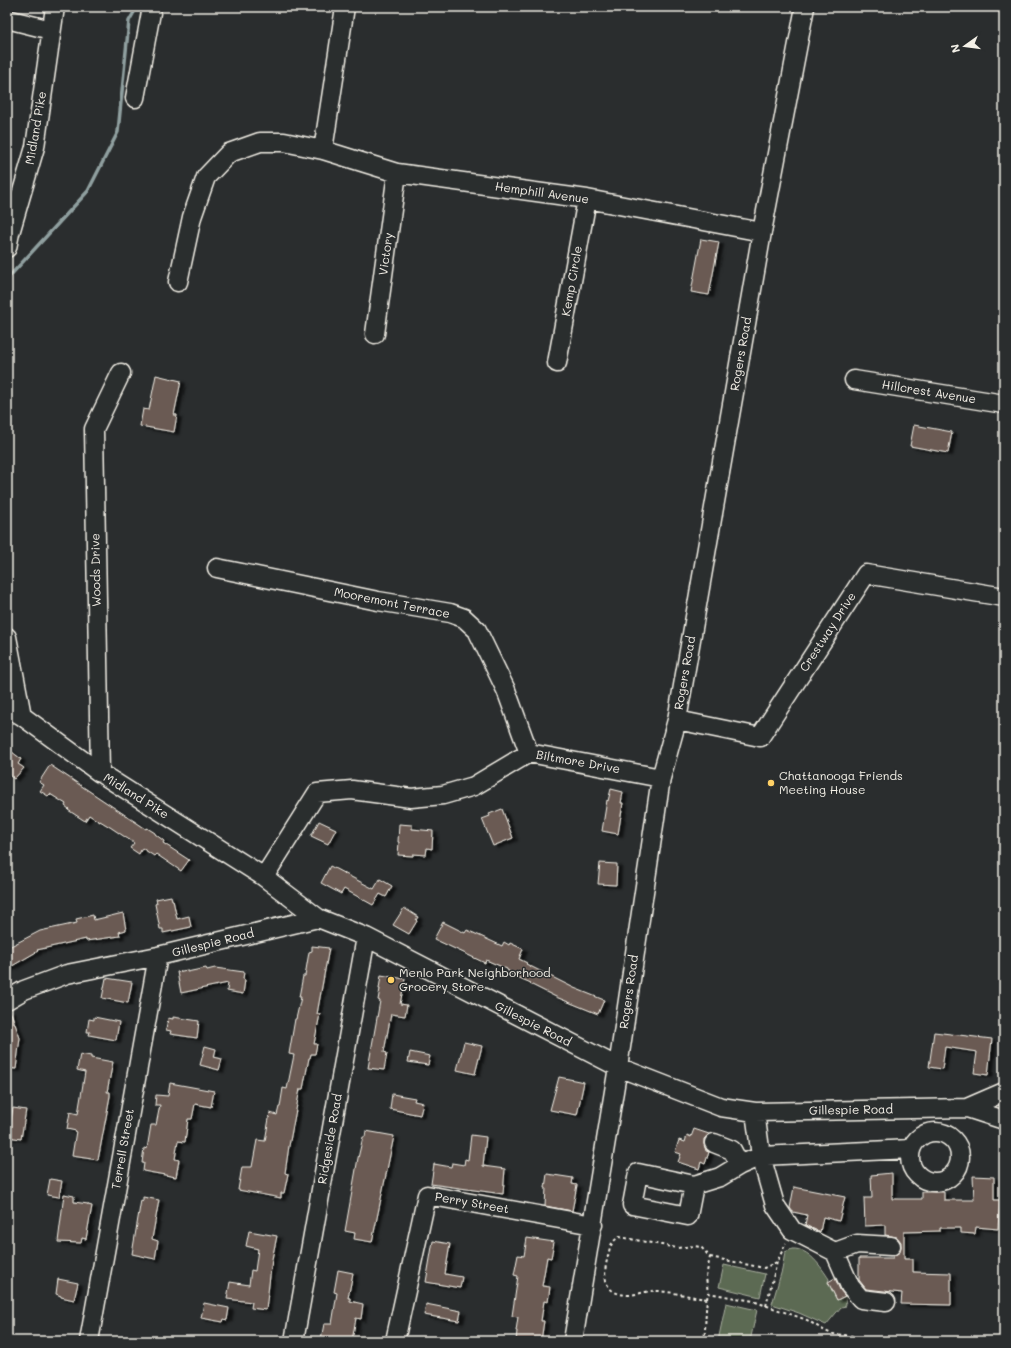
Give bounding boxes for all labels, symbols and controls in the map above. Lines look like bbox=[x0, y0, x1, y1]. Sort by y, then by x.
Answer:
north arrow bbox=[945, 26, 985, 66]
text: N bbox=[947, 43, 963, 54]
street label: Midland Pike bbox=[21, 90, 49, 166]
street label: Hemphill Avenue bbox=[494, 177, 590, 207]
street label: Victory bbox=[374, 231, 396, 276]
street label: Kemp Circle bbox=[557, 244, 585, 317]
street label: Rogers Road bbox=[726, 315, 754, 392]
street label: Hillcrest Avenue bbox=[881, 376, 977, 406]
street label: Woods Drive bbox=[86, 533, 104, 607]
street label: Mooremont Terrace bbox=[333, 583, 452, 621]
street label: Crestway Drive bbox=[795, 589, 859, 674]
street label: Rogers Road bbox=[670, 634, 698, 711]
street label: Biltmore Drive bbox=[535, 746, 621, 776]
place label: Chattanooga Friends Meeting House bbox=[779, 767, 903, 797]
street label: Midland Pike bbox=[101, 769, 172, 822]
marker: Chattanooga Friends Meeting House bbox=[766, 778, 776, 788]
street label: Gillespie Road bbox=[170, 924, 256, 960]
street label: Rogers Road bbox=[615, 953, 641, 1030]
place label: Menlo Park Neighborhood Grocery Store bbox=[399, 964, 551, 994]
marker: Menlo Park Neighborhood Grocery Store bbox=[386, 975, 396, 985]
street label: Gillespie Road bbox=[492, 997, 575, 1049]
street label: Ridgeside Road bbox=[313, 1092, 345, 1185]
street label: Gillespie Road bbox=[809, 1100, 894, 1118]
street label: Terrell Street bbox=[107, 1107, 137, 1190]
street label: Perry Street bbox=[434, 1188, 511, 1216]

